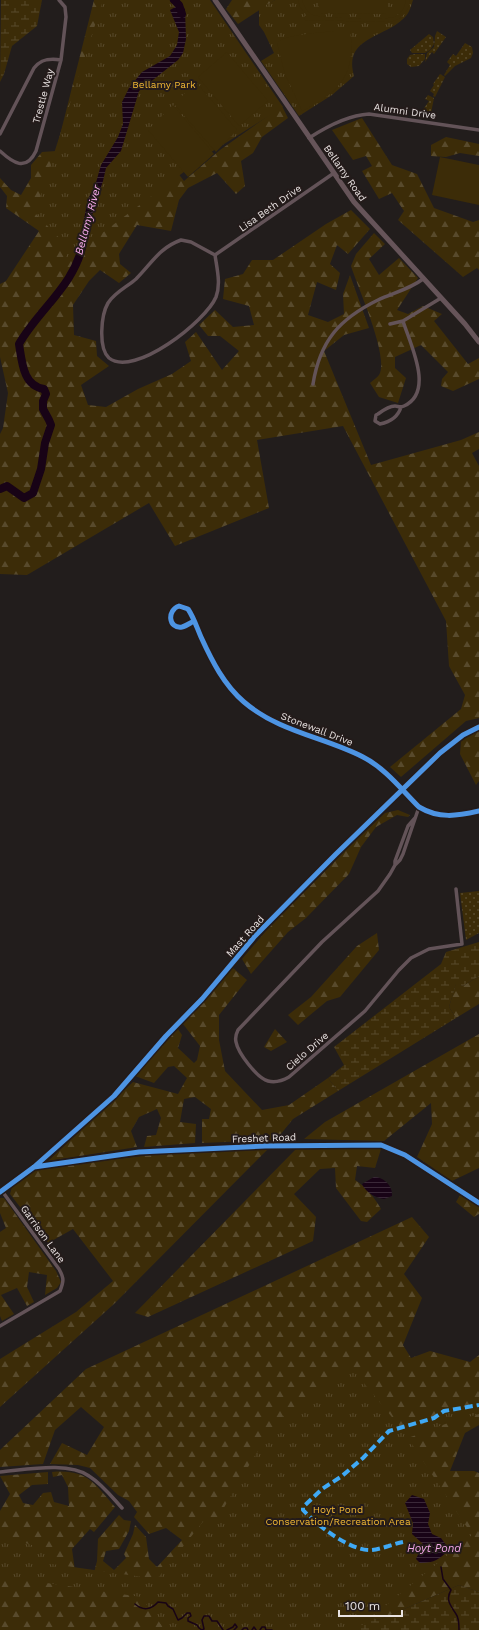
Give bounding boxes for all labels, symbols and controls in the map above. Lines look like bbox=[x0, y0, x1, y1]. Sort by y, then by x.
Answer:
street label: Trestle Way bbox=[30, 67, 56, 125]
park label: Bellamy Park bbox=[132, 79, 196, 90]
street label: Alumni Drive bbox=[373, 101, 437, 121]
street label: Bellamy Road bbox=[322, 143, 368, 203]
street label: Lisa Beth Drive bbox=[237, 182, 303, 234]
water label: Bellamy River bbox=[72, 183, 104, 256]
street label: Stonewall Drive bbox=[279, 710, 355, 748]
street label: Mast Road bbox=[224, 913, 266, 959]
street label: Cielo Drive bbox=[284, 1029, 331, 1072]
street label: Freshet Road bbox=[232, 1131, 296, 1145]
street label: Garrison Lane bbox=[19, 1203, 68, 1265]
park label: Hoyt Pond Conservation/Recreation Area bbox=[265, 1504, 411, 1527]
water label: Hoyt Pond bbox=[407, 1542, 462, 1555]
scale bar bbox=[339, 1592, 402, 1618]
text: 100 m bbox=[345, 1599, 380, 1613]

